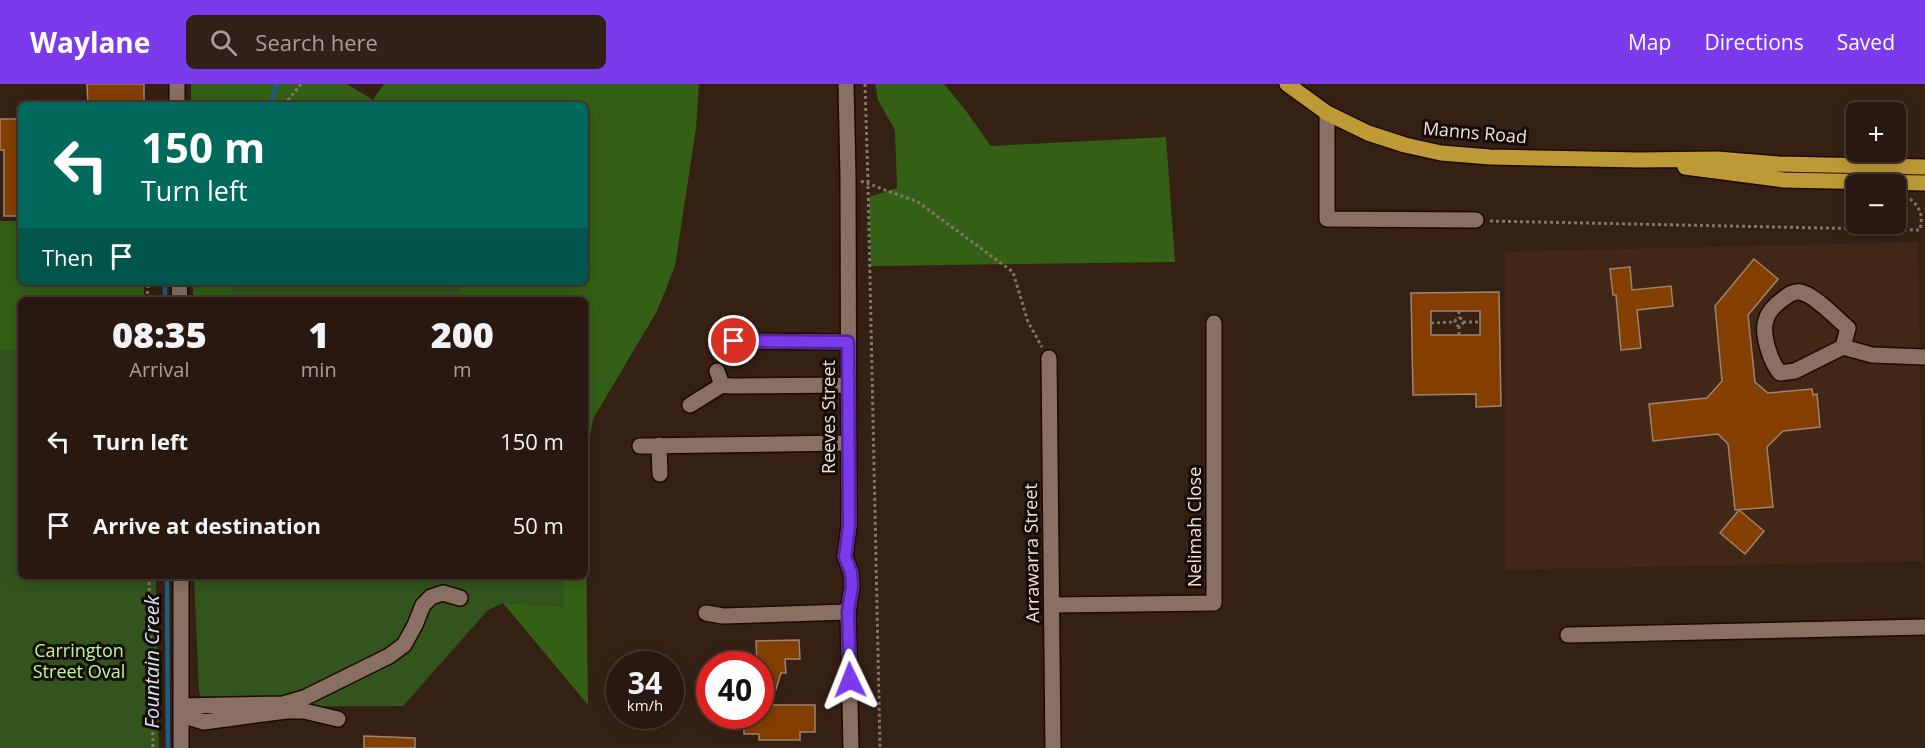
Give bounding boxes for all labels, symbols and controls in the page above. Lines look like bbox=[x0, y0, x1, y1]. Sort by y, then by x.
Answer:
search box bbox=[186, 15, 606, 69]
text: Waylane bbox=[30, 23, 150, 61]
icon: search bbox=[207, 26, 240, 59]
text: Search here bbox=[255, 27, 378, 57]
text: Map bbox=[1628, 28, 1671, 56]
text: Directions bbox=[1704, 28, 1804, 56]
text: Saved bbox=[1837, 28, 1895, 56]
map controls bbox=[1846, 102, 1906, 234]
button: + bbox=[1846, 102, 1906, 162]
street label: Manns Road bbox=[1422, 115, 1528, 149]
text: 150 m bbox=[141, 118, 265, 175]
icon: left bbox=[42, 126, 120, 204]
text: Turn left bbox=[141, 172, 248, 209]
button: − bbox=[1846, 174, 1906, 234]
icon: arrive bbox=[105, 240, 138, 273]
text: Then bbox=[42, 242, 93, 272]
text: 08:35 bbox=[112, 310, 207, 359]
text: 1 bbox=[308, 310, 329, 359]
text: 200 bbox=[431, 310, 494, 359]
pin bbox=[708, 315, 759, 366]
icon: arrive bbox=[717, 324, 750, 357]
text: Arrival bbox=[129, 356, 190, 383]
text: min bbox=[301, 356, 337, 383]
text: m bbox=[453, 356, 472, 383]
street label: Reeves Street bbox=[816, 360, 840, 474]
icon: left bbox=[42, 425, 75, 458]
text: Turn left bbox=[93, 426, 188, 456]
text: 150 m bbox=[500, 426, 564, 456]
street label: Nelimah Close bbox=[1182, 467, 1206, 587]
street label: Arrawarra Street bbox=[1018, 483, 1044, 623]
icon: arrive bbox=[42, 509, 75, 542]
text: Arrive at destination bbox=[93, 510, 321, 540]
text: 50 m bbox=[513, 510, 564, 540]
water label: Fountain Creek bbox=[138, 594, 165, 728]
park label: Carrington Street Oval bbox=[33, 638, 125, 683]
position arrow bbox=[818, 648, 882, 712]
speed limit sign: 40 bbox=[696, 651, 774, 729]
text: 34 bbox=[628, 662, 662, 703]
text: km/h bbox=[627, 695, 663, 715]

